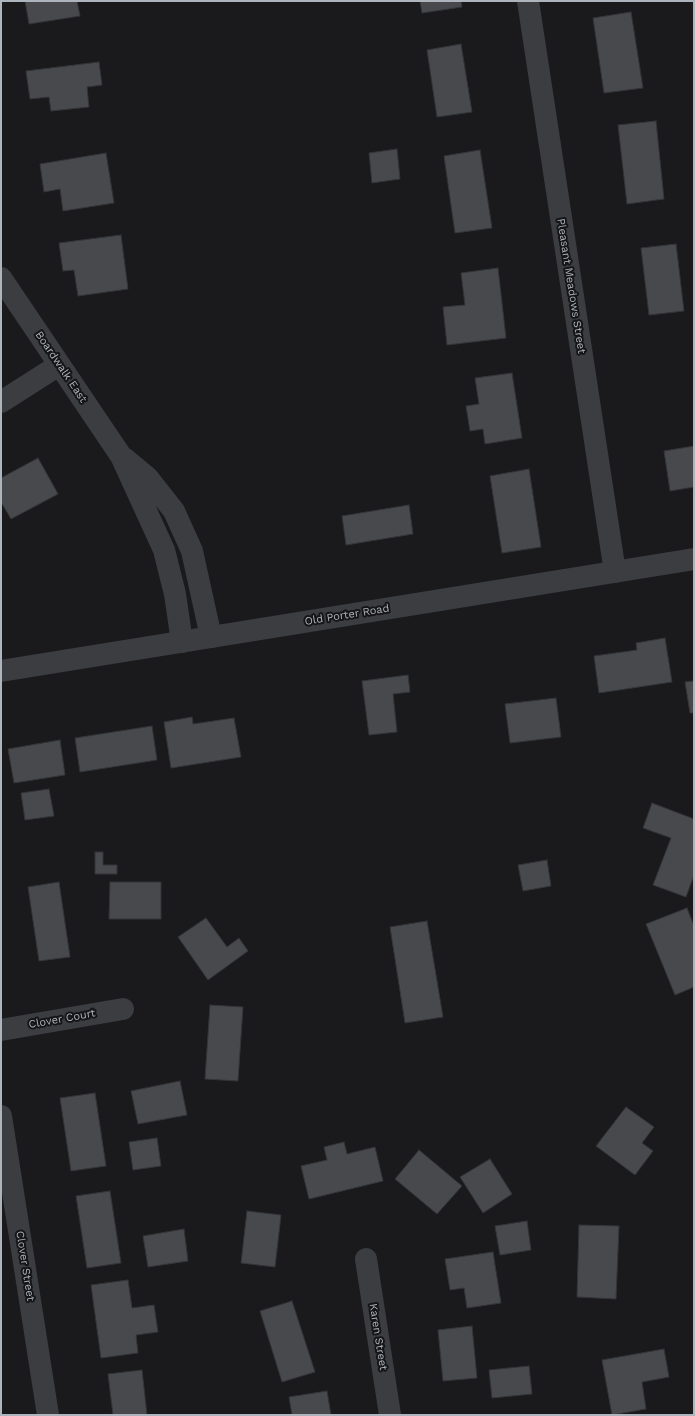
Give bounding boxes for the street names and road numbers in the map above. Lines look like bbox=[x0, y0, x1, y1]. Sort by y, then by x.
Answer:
street label: Pleasant Meadows Street bbox=[554, 217, 588, 355]
street label: Boardwalk East bbox=[32, 329, 90, 405]
street label: Old Porter Road bbox=[304, 602, 390, 628]
street label: Clover Court bbox=[28, 1007, 96, 1031]
street label: Clover Street bbox=[13, 1230, 37, 1302]
street label: Karen Street bbox=[366, 1303, 390, 1371]

